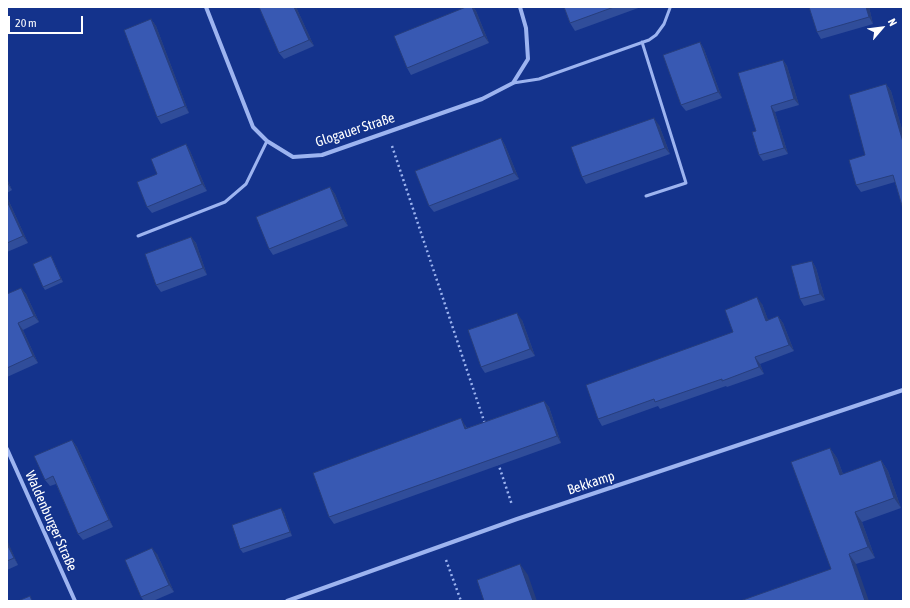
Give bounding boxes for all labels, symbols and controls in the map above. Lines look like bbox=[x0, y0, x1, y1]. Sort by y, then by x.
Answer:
scale bar bbox=[10, 8, 85, 34]
north arrow bbox=[862, 8, 902, 48]
text: 20 m bbox=[15, 16, 37, 30]
text: N bbox=[886, 17, 899, 28]
street label: Glogauer Straße bbox=[313, 109, 397, 151]
street label: Waldenburger Straße bbox=[21, 468, 81, 574]
street label: Bekkamp bbox=[565, 468, 617, 498]

